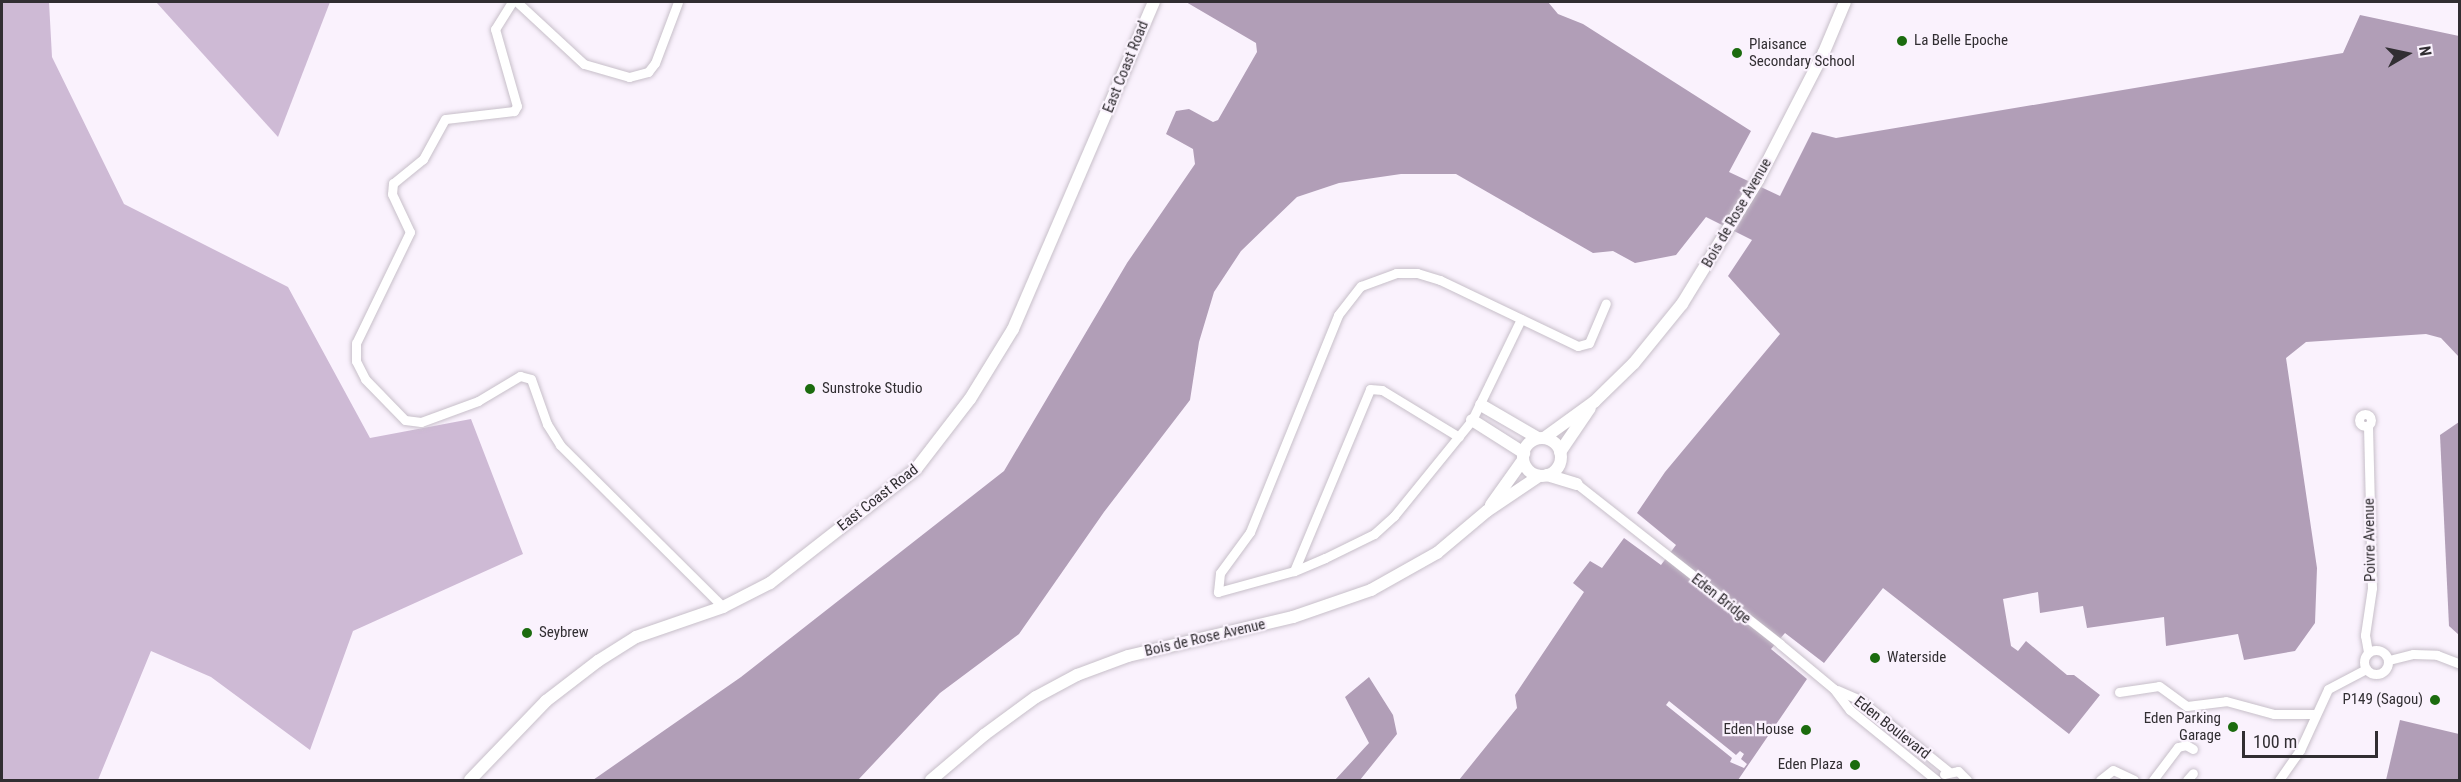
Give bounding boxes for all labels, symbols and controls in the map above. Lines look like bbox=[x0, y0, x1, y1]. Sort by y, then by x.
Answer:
street label: East Coast Road bbox=[1099, 18, 1153, 116]
north arrow bbox=[2377, 24, 2437, 84]
place label: La Belle Epoche bbox=[1914, 32, 2008, 50]
marker: La Belle Epoche bbox=[1895, 34, 1909, 48]
place label: Plaisance Secondary School bbox=[1749, 35, 1855, 70]
text: N bbox=[2415, 45, 2435, 57]
marker: Plaisance Secondary School bbox=[1730, 46, 1744, 60]
street label: Bois de Rose Avenue bbox=[1698, 155, 1776, 271]
place label: Sunstroke Studio bbox=[822, 380, 922, 398]
marker: Sunstroke Studio bbox=[803, 382, 817, 396]
street label: East Coast Road bbox=[834, 461, 922, 535]
street label: Poivre Avenue bbox=[2360, 498, 2380, 582]
street label: Eden Bridge bbox=[1688, 570, 1754, 628]
street label: Bois de Rose Avenue bbox=[1143, 615, 1267, 661]
place label: Seybrew bbox=[539, 624, 589, 642]
marker: Seybrew bbox=[520, 626, 534, 640]
place label: Waterside bbox=[1887, 649, 1946, 667]
marker: Waterside bbox=[1868, 651, 1882, 665]
place label: P149 (Sagou) bbox=[2342, 691, 2423, 709]
street label: Eden Boulevard bbox=[1851, 693, 1933, 763]
marker: P149 (Sagou) bbox=[2428, 693, 2442, 707]
place label: Eden Parking Garage bbox=[2144, 709, 2221, 744]
scale bar bbox=[2245, 719, 2382, 757]
marker: Eden Parking Garage bbox=[2226, 720, 2240, 734]
place label: Eden House bbox=[1724, 721, 1794, 739]
marker: Eden House bbox=[1799, 723, 1813, 737]
text: 100 m bbox=[2253, 731, 2297, 752]
place label: Eden Plaza bbox=[1778, 756, 1843, 774]
marker: Eden Plaza bbox=[1848, 758, 1862, 772]

